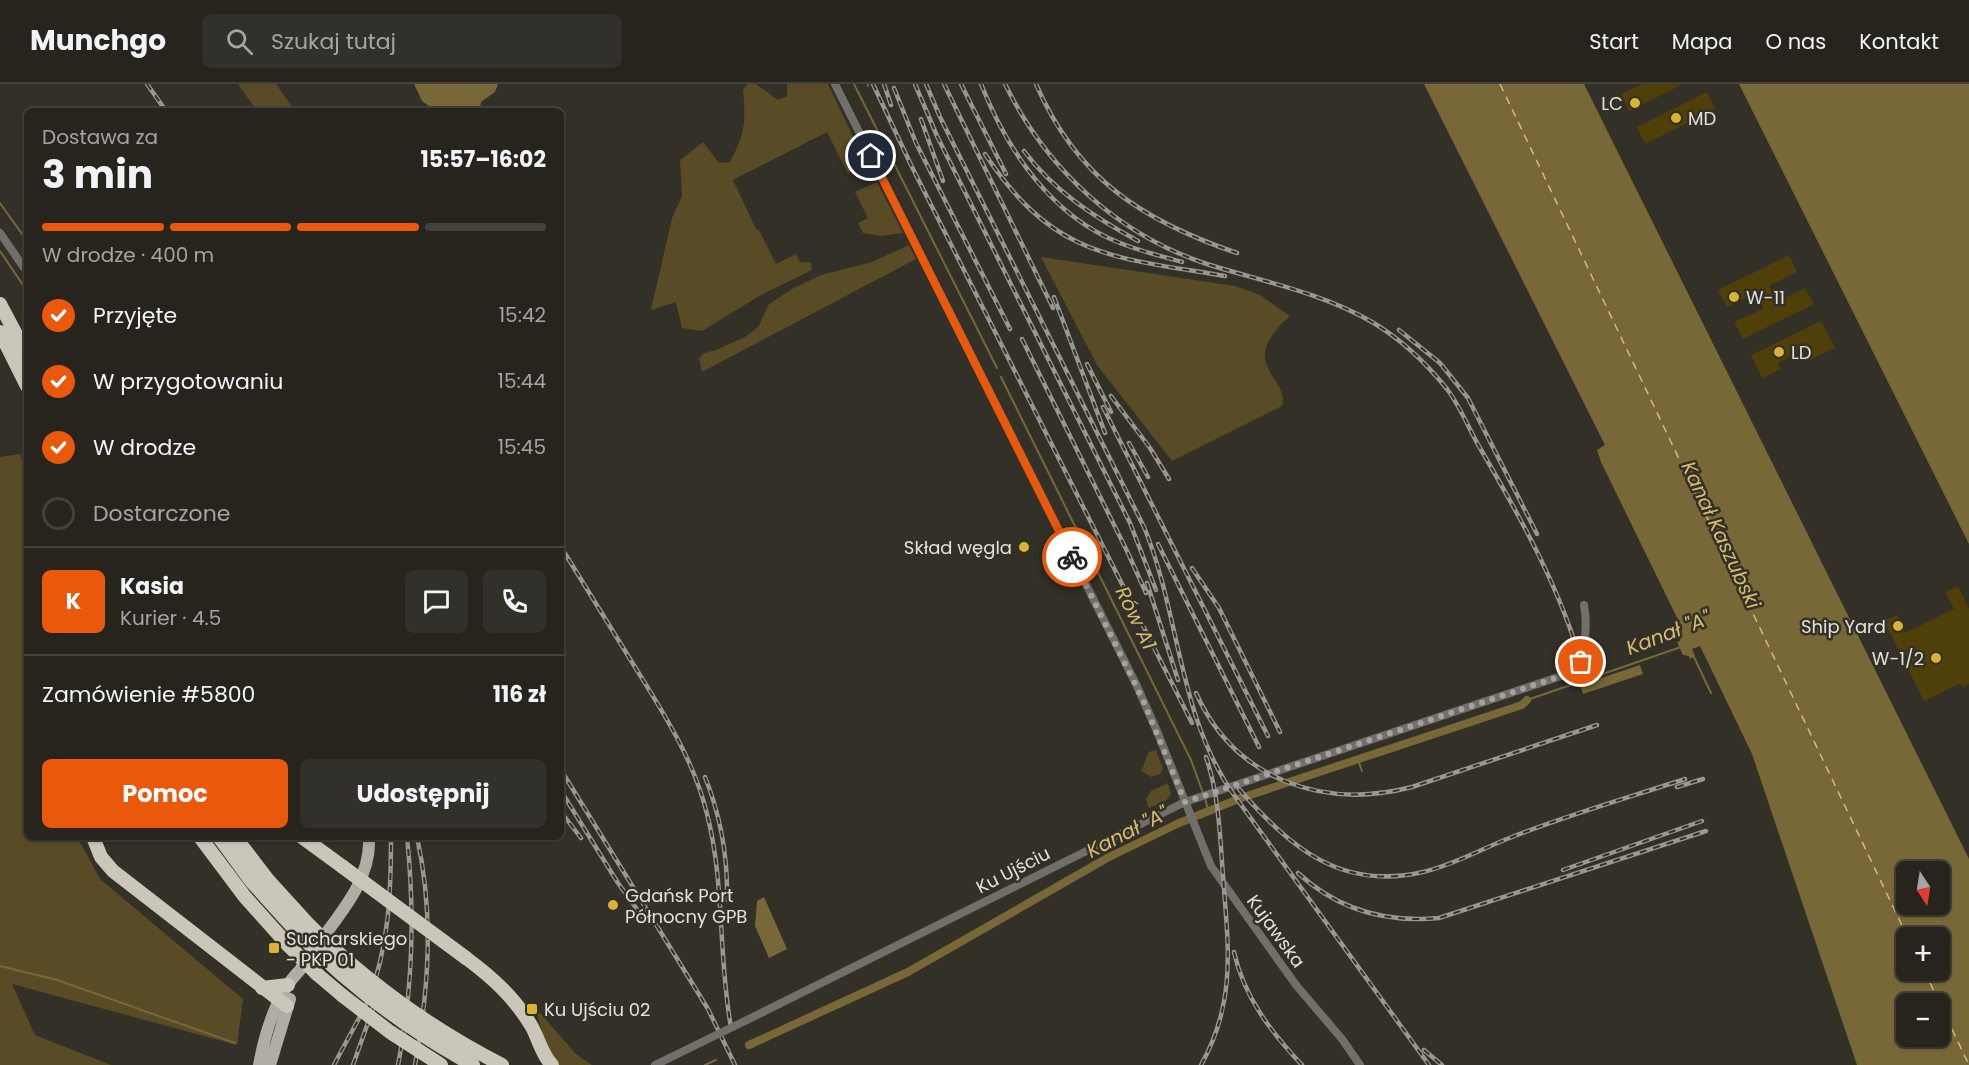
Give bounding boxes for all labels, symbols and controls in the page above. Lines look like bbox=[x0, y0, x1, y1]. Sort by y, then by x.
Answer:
search box bbox=[202, 14, 622, 68]
text: Munchgo bbox=[30, 21, 166, 60]
icon: search bbox=[223, 25, 256, 58]
text: Szukaj tutaj bbox=[271, 26, 396, 57]
text: Start bbox=[1589, 27, 1639, 56]
text: Mapa bbox=[1672, 27, 1733, 56]
text: O nas bbox=[1766, 27, 1826, 56]
text: Kontakt bbox=[1859, 27, 1939, 56]
place label: LC bbox=[1601, 91, 1623, 116]
marker: LC bbox=[1628, 96, 1642, 110]
place label: MD bbox=[1688, 106, 1716, 131]
marker: MD bbox=[1669, 111, 1683, 125]
text: Dostawa za bbox=[42, 123, 158, 151]
pin bbox=[845, 130, 896, 181]
icon: home bbox=[854, 139, 887, 172]
text: 15:57–16:02 bbox=[420, 144, 546, 175]
text: 3 min bbox=[42, 147, 153, 202]
text: W drodze · 400 m bbox=[42, 241, 214, 269]
place label: W-11 bbox=[1746, 285, 1785, 310]
marker: W-11 bbox=[1727, 290, 1741, 304]
icon: check bbox=[42, 299, 75, 332]
text: Przyjęte bbox=[93, 300, 177, 331]
text: 15:42 bbox=[499, 301, 546, 329]
place label: LD bbox=[1791, 340, 1812, 365]
marker: LD bbox=[1772, 345, 1786, 359]
icon: check bbox=[42, 365, 75, 398]
text: W przygotowaniu bbox=[93, 366, 283, 397]
text: 15:44 bbox=[498, 367, 546, 395]
icon: check bbox=[42, 431, 75, 464]
text: W drodze bbox=[93, 432, 196, 463]
text: 15:45 bbox=[498, 433, 546, 461]
water label: Kanał Kaszubski bbox=[1675, 457, 1768, 614]
text: Dostarczone bbox=[93, 498, 230, 529]
courier bbox=[1042, 527, 1102, 587]
place label: Skład węgla bbox=[904, 535, 1012, 560]
marker: Skład węgla bbox=[1017, 540, 1031, 554]
icon: bike bbox=[1056, 541, 1089, 574]
button: chat bbox=[405, 570, 468, 633]
button: phone bbox=[483, 570, 546, 633]
text: Kasia bbox=[120, 571, 184, 602]
water label: Rów A1 bbox=[1109, 582, 1163, 654]
text: K bbox=[66, 586, 81, 617]
text: Kurier · 4.5 bbox=[120, 604, 221, 632]
water label: Kanał "A" bbox=[1622, 604, 1715, 662]
place label: Ship Yard bbox=[1801, 614, 1886, 639]
marker: Ship Yard bbox=[1891, 619, 1905, 633]
pin bbox=[1555, 636, 1606, 687]
icon: bag bbox=[1564, 645, 1597, 678]
place label: W-1/2 bbox=[1872, 646, 1924, 671]
marker: W-1/2 bbox=[1929, 651, 1943, 665]
text: Zamówienie #5800 bbox=[42, 679, 255, 710]
text: 116 zł bbox=[493, 679, 546, 710]
button: Pomoc bbox=[42, 759, 288, 828]
button: Udostępnij bbox=[300, 759, 546, 828]
water label: Kanał "A" bbox=[1081, 799, 1174, 864]
street label: Ku Ujściu bbox=[972, 841, 1054, 899]
north arrow bbox=[1896, 861, 1950, 915]
map controls bbox=[1896, 861, 1950, 1047]
place label: Gdańsk Port Północny GPB bbox=[625, 883, 747, 929]
street label: Kujawska bbox=[1241, 889, 1311, 973]
marker: Gdańsk Port Północny GPB bbox=[606, 898, 620, 912]
place label: Sucharskiego - PKP 01 bbox=[286, 926, 407, 972]
button: + bbox=[1896, 927, 1950, 981]
marker: Sucharskiego - PKP 01 bbox=[267, 941, 281, 955]
button: − bbox=[1896, 993, 1950, 1047]
place label: Ku Ujściu 02 bbox=[544, 997, 650, 1022]
marker: Ku Ujściu 02 bbox=[525, 1002, 539, 1016]

